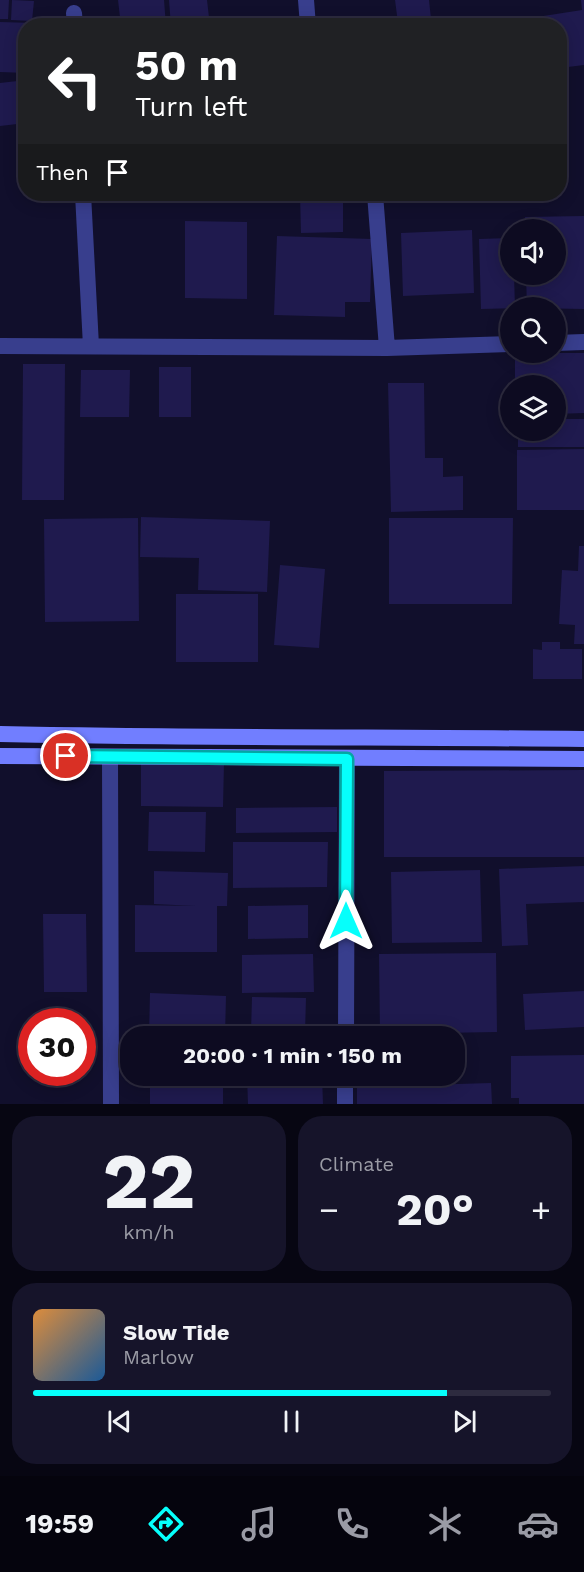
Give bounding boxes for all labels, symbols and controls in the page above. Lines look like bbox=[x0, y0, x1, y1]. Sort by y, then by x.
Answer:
text: 50 m bbox=[135, 41, 238, 90]
icon: left bbox=[36, 42, 114, 120]
text: Turn left bbox=[135, 91, 247, 123]
icon: arrive bbox=[101, 156, 134, 189]
text: Then bbox=[36, 160, 89, 185]
map controls bbox=[500, 219, 566, 441]
button: sound bbox=[500, 219, 566, 285]
button: search bbox=[500, 297, 566, 363]
button: layers bbox=[500, 375, 566, 441]
pin bbox=[40, 730, 91, 781]
icon: arrive bbox=[49, 739, 82, 772]
position arrow bbox=[314, 889, 378, 953]
speed limit sign: 30 bbox=[18, 1008, 96, 1086]
text: 20:00 · 1 min · 150 m bbox=[183, 1043, 402, 1068]
text: 22 bbox=[103, 1135, 195, 1227]
text: Climate bbox=[319, 1152, 394, 1176]
text: 20° bbox=[396, 1183, 474, 1236]
text: − bbox=[319, 1190, 339, 1229]
text: + bbox=[531, 1190, 551, 1229]
text: km/h bbox=[123, 1220, 175, 1244]
text: Slow Tide bbox=[123, 1320, 230, 1345]
text: Marlow bbox=[123, 1345, 194, 1369]
icon: previous bbox=[103, 1405, 136, 1438]
icon: pause bbox=[275, 1405, 308, 1438]
icon: next bbox=[448, 1405, 481, 1438]
icon: directions bbox=[145, 1503, 187, 1545]
icon: music bbox=[238, 1503, 280, 1545]
icon: phone bbox=[331, 1503, 373, 1545]
icon: climate bbox=[424, 1503, 466, 1545]
icon: car bbox=[517, 1503, 559, 1545]
text: 19:59 bbox=[25, 1508, 94, 1540]

